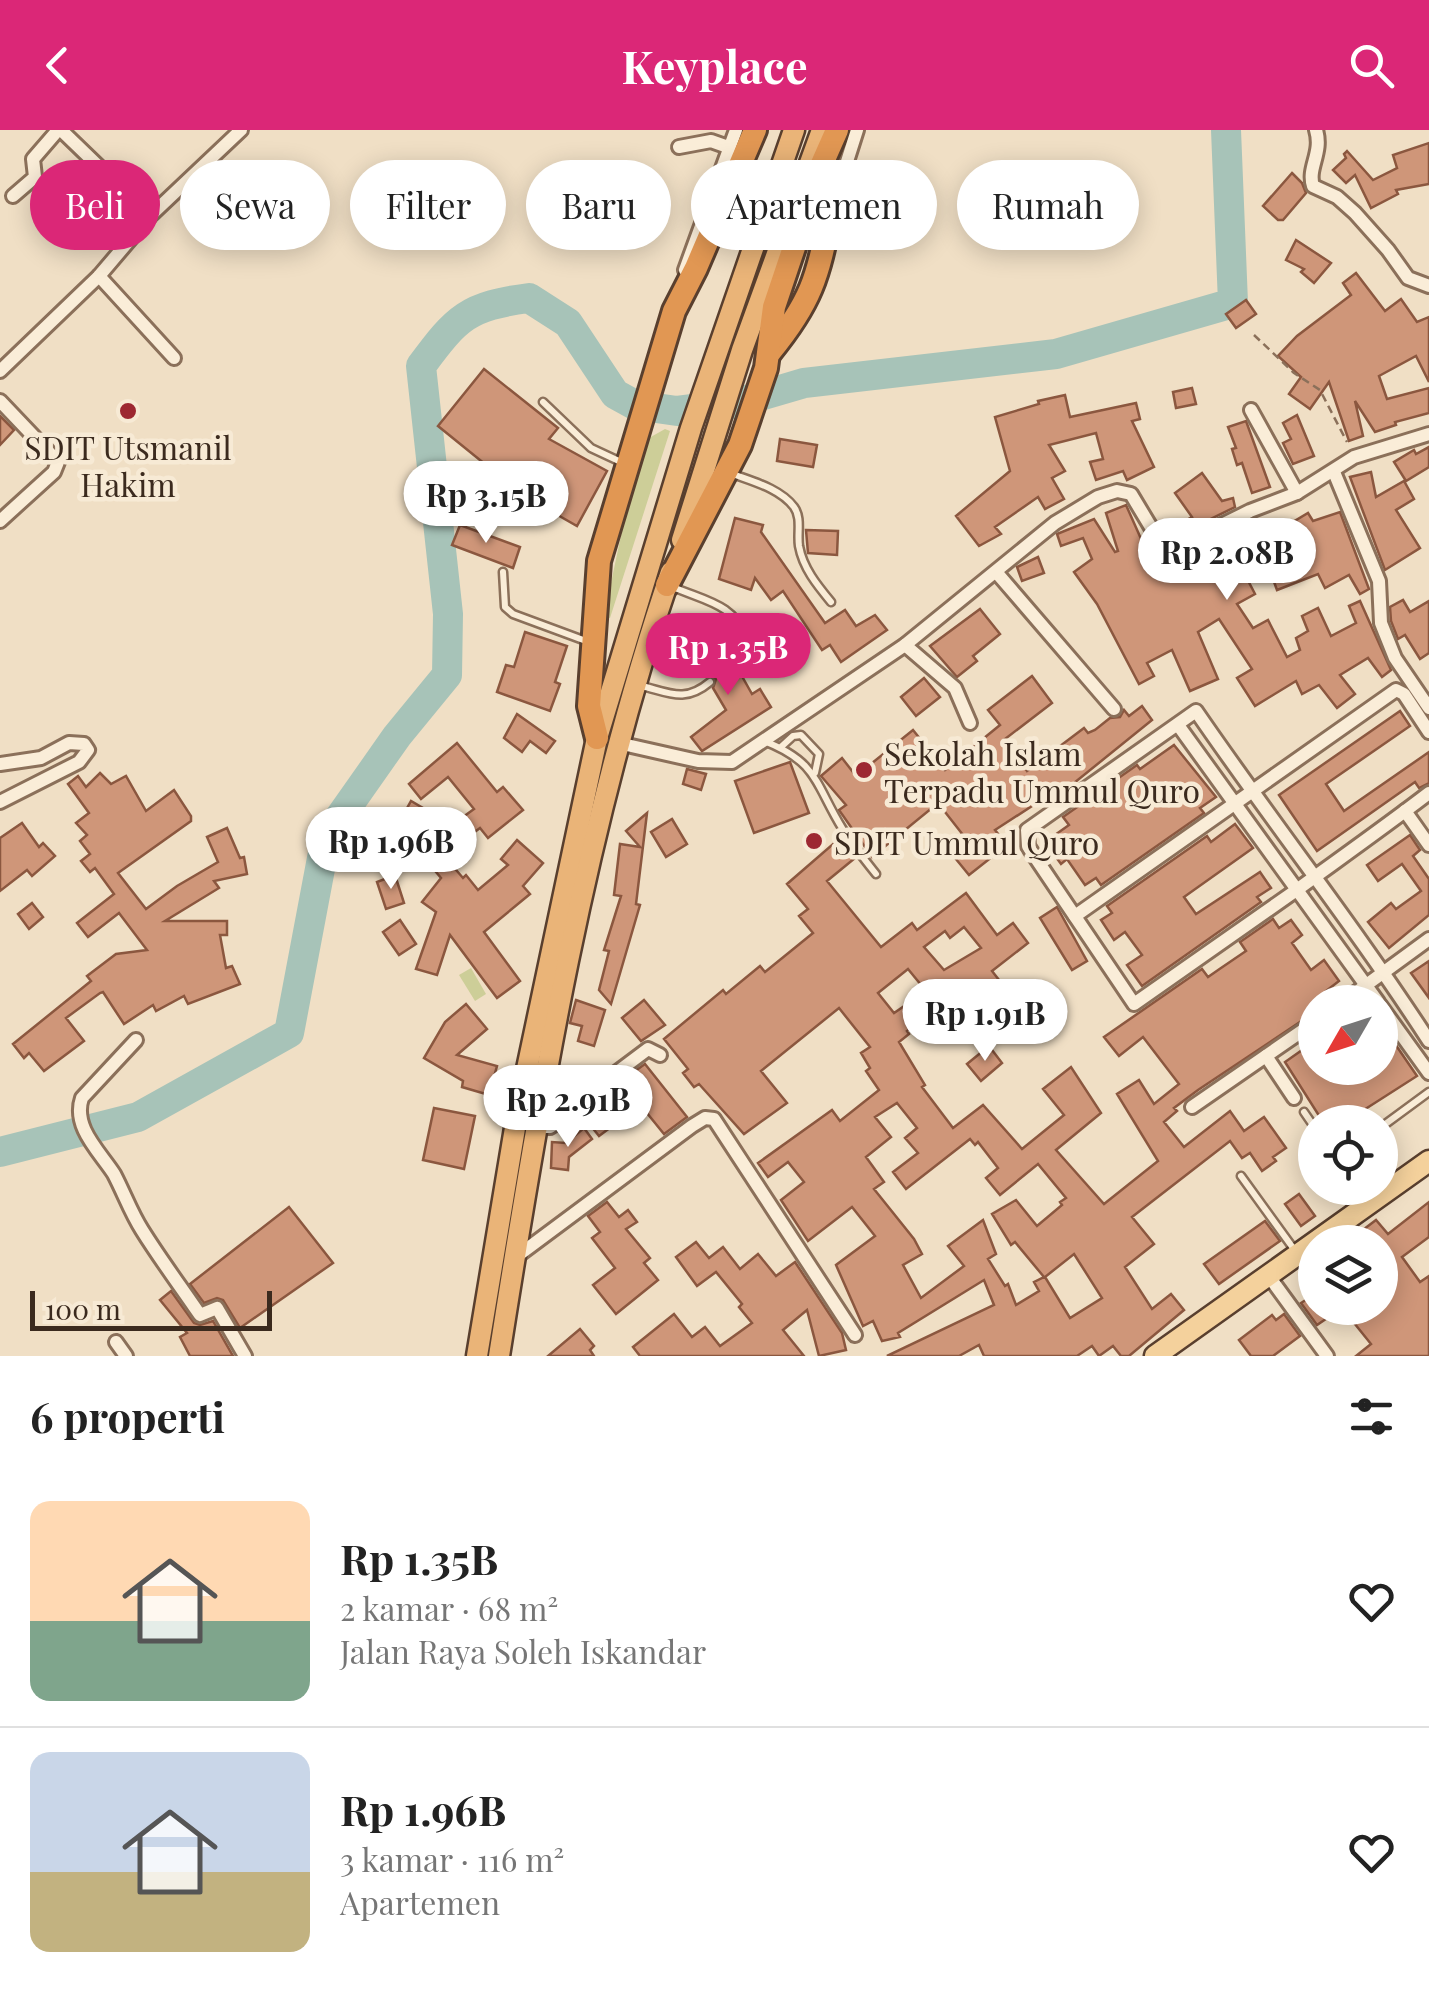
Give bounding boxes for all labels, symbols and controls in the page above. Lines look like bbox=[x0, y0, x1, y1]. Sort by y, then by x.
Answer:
text: Keyplace bbox=[621, 35, 808, 95]
icon: back bbox=[30, 38, 85, 93]
icon: search bbox=[1344, 38, 1399, 93]
chip: Beli bbox=[30, 160, 160, 250]
chip: Sewa bbox=[180, 160, 330, 250]
chip: Filter bbox=[350, 160, 506, 250]
chip: Baru bbox=[526, 160, 671, 250]
chip: Apartemen bbox=[691, 160, 937, 250]
chip: Rumah bbox=[957, 160, 1139, 250]
marker: SDIT Utsmanil Hakim bbox=[117, 400, 139, 422]
place label: SDIT Utsmanil Hakim bbox=[24, 425, 232, 505]
pin: Rp 3.15B bbox=[383, 461, 589, 546]
text: Rp 3.15B bbox=[426, 472, 546, 515]
pin: Rp 2.08B bbox=[1124, 518, 1330, 603]
text: Rp 2.08B bbox=[1160, 529, 1294, 572]
pin: Rp 1.35B bbox=[625, 613, 831, 698]
text: Rp 1.35B bbox=[668, 624, 788, 667]
place label: Sekolah Islam Terpadu Ummul Quro bbox=[884, 731, 1200, 811]
marker: Sekolah Islam Terpadu Ummul Quro bbox=[853, 759, 875, 781]
pin: Rp 1.96B bbox=[288, 807, 494, 892]
text: Rp 1.96B bbox=[328, 818, 454, 861]
place label: SDIT Ummul Quro bbox=[834, 820, 1099, 863]
marker: SDIT Ummul Quro bbox=[803, 830, 825, 852]
pin: Rp 1.91B bbox=[882, 979, 1088, 1064]
north arrow bbox=[1298, 985, 1398, 1085]
map controls bbox=[1298, 985, 1398, 1325]
text: Rp 1.91B bbox=[925, 990, 1045, 1033]
pin: Rp 2.91B bbox=[465, 1065, 671, 1150]
text: Rp 2.91B bbox=[505, 1076, 631, 1119]
button: locate bbox=[1298, 1105, 1398, 1205]
button: layers bbox=[1298, 1225, 1398, 1325]
scale bar bbox=[30, 1286, 272, 1330]
text: 100 m bbox=[45, 1290, 121, 1327]
text: 6 properti bbox=[30, 1388, 225, 1444]
icon: filters bbox=[1344, 1389, 1399, 1444]
text: Rp 1.35B bbox=[340, 1530, 498, 1586]
icon: home bbox=[110, 1541, 230, 1661]
icon: heart bbox=[1344, 1574, 1399, 1629]
text: 2 kamar · 68 m² bbox=[340, 1586, 558, 1629]
text: Jalan Raya Soleh Iskandar bbox=[340, 1629, 706, 1672]
text: Rp 1.96B bbox=[340, 1781, 506, 1837]
icon: home bbox=[110, 1792, 230, 1912]
icon: heart bbox=[1344, 1825, 1399, 1880]
text: 3 kamar · 116 m² bbox=[340, 1837, 564, 1880]
text: Apartemen bbox=[340, 1880, 500, 1923]

